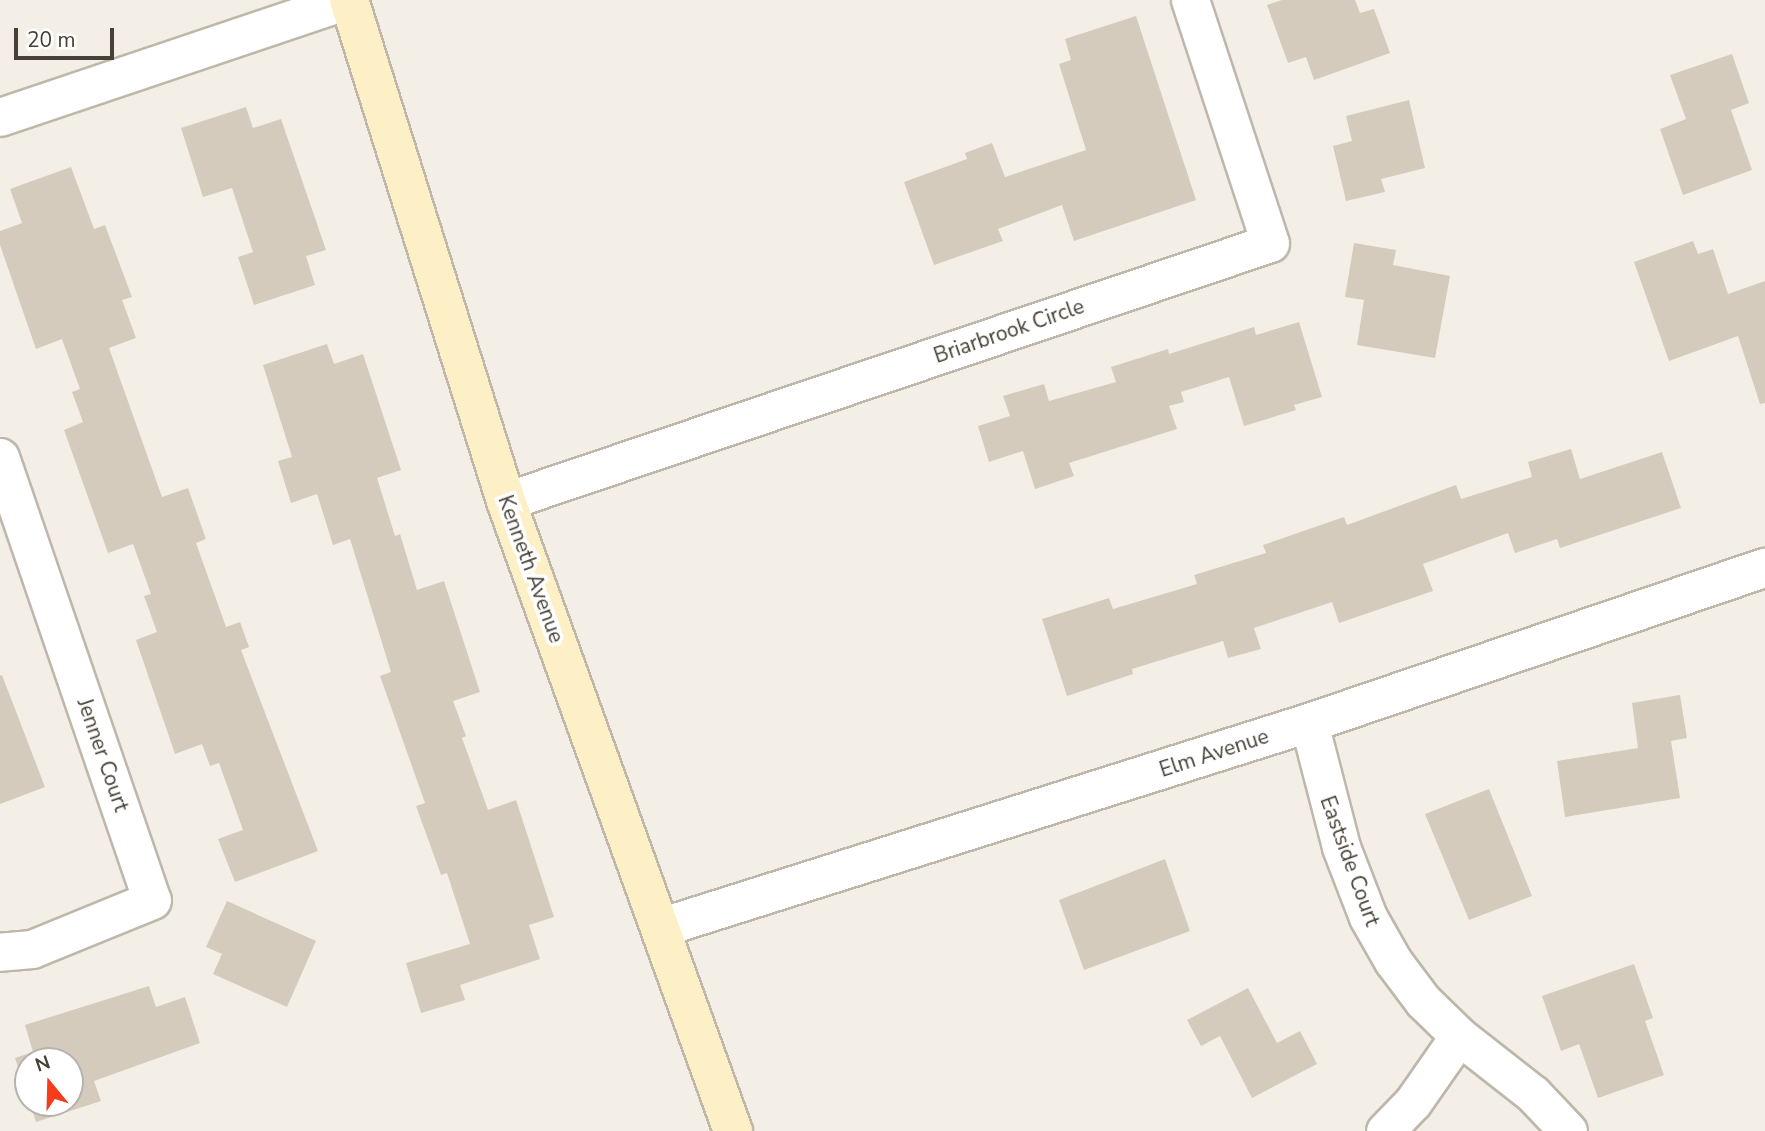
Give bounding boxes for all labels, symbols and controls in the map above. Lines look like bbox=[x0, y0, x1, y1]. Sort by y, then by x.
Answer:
scale bar bbox=[18, 14, 117, 58]
text: 20 m bbox=[27, 26, 76, 54]
street label: Briarbrook Circle bbox=[930, 293, 1088, 369]
street label: Kenneth Avenue bbox=[493, 492, 569, 646]
street label: Jenner Court bbox=[72, 695, 134, 815]
street label: Elm Avenue bbox=[1156, 724, 1272, 782]
street label: Eastside Court bbox=[1315, 792, 1385, 930]
north arrow bbox=[14, 1047, 84, 1117]
text: N bbox=[32, 1049, 54, 1079]

